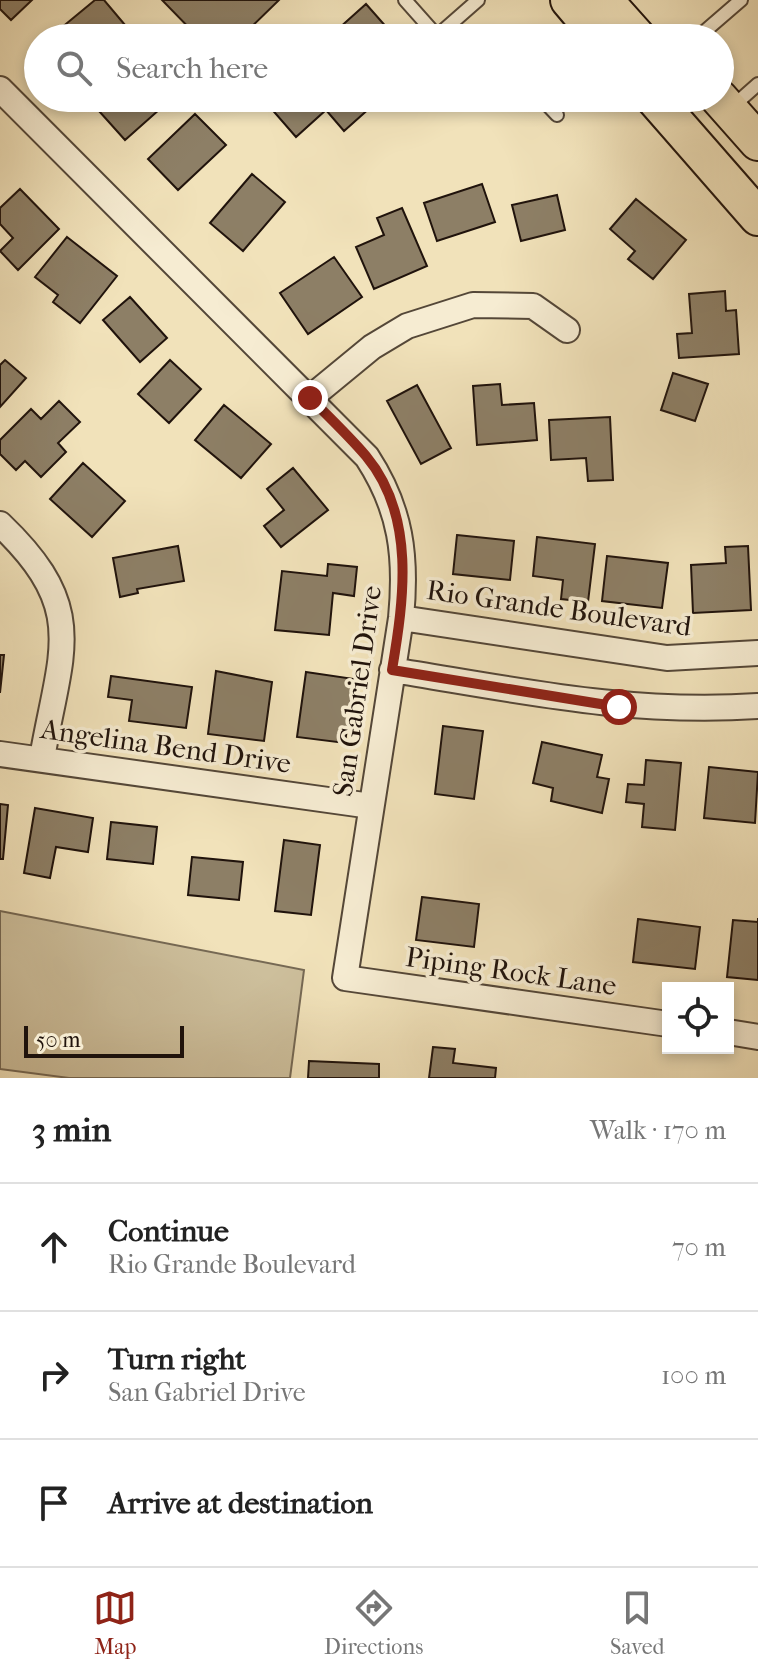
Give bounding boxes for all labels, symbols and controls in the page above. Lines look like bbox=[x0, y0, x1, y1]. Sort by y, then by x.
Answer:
search box bbox=[24, 24, 734, 112]
icon: search bbox=[52, 46, 96, 90]
text: Search here bbox=[116, 51, 268, 86]
route end bbox=[292, 380, 328, 416]
street label: Rio Grande Boulevard bbox=[424, 573, 694, 643]
street label: San Gabriel Drive bbox=[326, 583, 388, 799]
route start bbox=[601, 689, 637, 725]
street label: Angelina Bend Drive bbox=[38, 712, 293, 780]
street label: Piping Rock Lane bbox=[404, 940, 619, 1002]
map controls bbox=[662, 982, 734, 1054]
button: locate bbox=[662, 982, 734, 1054]
scale bar bbox=[24, 1022, 184, 1058]
text: 50 m bbox=[36, 1027, 81, 1053]
text: 3 min bbox=[32, 1110, 111, 1150]
text: Walk · 170 m bbox=[590, 1115, 726, 1146]
text: Continue bbox=[108, 1214, 229, 1249]
icon: ahead bbox=[32, 1225, 76, 1269]
text: 70 m bbox=[672, 1232, 726, 1263]
text: Rio Grande Boulevard bbox=[108, 1249, 356, 1280]
text: Turn right bbox=[108, 1342, 246, 1377]
icon: right bbox=[32, 1353, 76, 1397]
text: 100 m bbox=[661, 1360, 726, 1391]
text: San Gabriel Drive bbox=[108, 1377, 306, 1408]
icon: arrive bbox=[32, 1481, 76, 1525]
text: Arrive at destination bbox=[108, 1486, 373, 1521]
tab: Map bbox=[93, 1586, 137, 1660]
tab: Directions bbox=[324, 1586, 423, 1660]
tab: Saved bbox=[610, 1586, 665, 1660]

